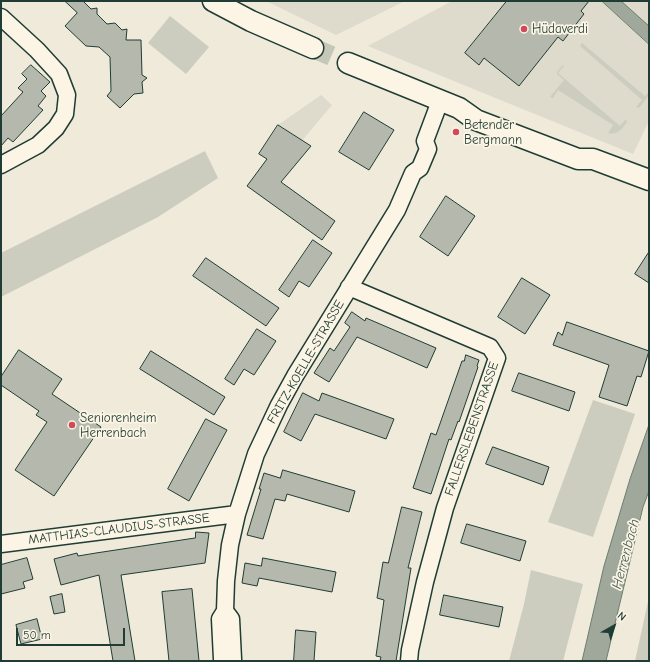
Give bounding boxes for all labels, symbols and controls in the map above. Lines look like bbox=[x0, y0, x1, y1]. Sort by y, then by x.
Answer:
place label: Hüdaverdi bbox=[532, 21, 588, 37]
marker: Hüdaverdi bbox=[519, 24, 529, 34]
place label: Betender Bergmann bbox=[464, 117, 522, 148]
marker: Betender Bergmann bbox=[451, 127, 461, 137]
street label: FRITZ-KOELLE-STRASSE bbox=[264, 297, 348, 427]
street label: FALLERSLEBENSTRASSE bbox=[442, 360, 502, 498]
place label: Seniorenheim Herrenbach bbox=[80, 410, 157, 441]
marker: Seniorenheim Herrenbach bbox=[67, 420, 77, 430]
street label: MATTHIAS-CLAUDIUS-STRASSE bbox=[27, 510, 211, 548]
water label: Herrenbach bbox=[609, 517, 643, 591]
north arrow bbox=[594, 606, 634, 646]
text: N bbox=[615, 609, 629, 624]
scale bar bbox=[18, 620, 127, 646]
text: 50 m bbox=[23, 628, 51, 642]

